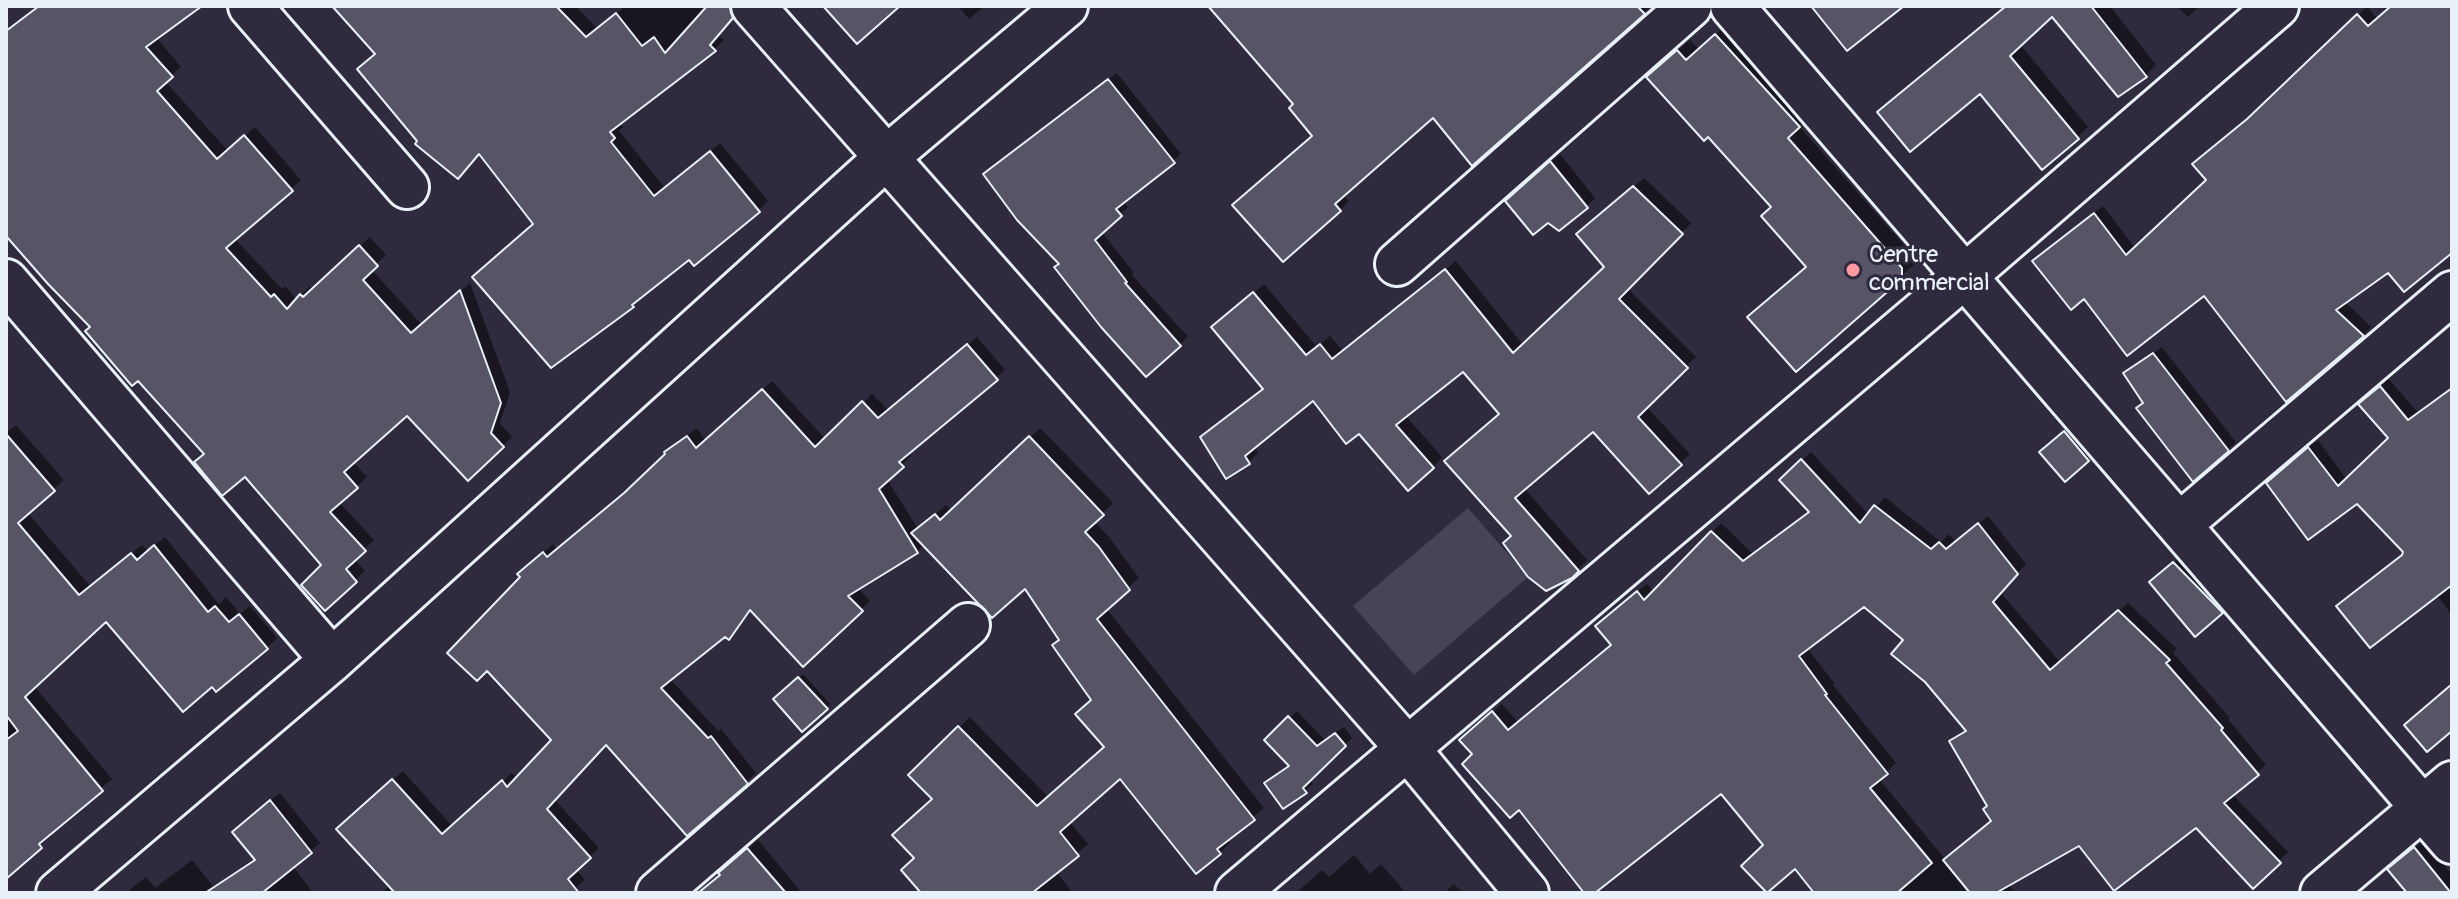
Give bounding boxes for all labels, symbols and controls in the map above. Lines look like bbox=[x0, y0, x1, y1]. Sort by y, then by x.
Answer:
place label: Centre commercial bbox=[1869, 242, 1990, 298]
marker: Centre commercial bbox=[1844, 261, 1862, 279]

